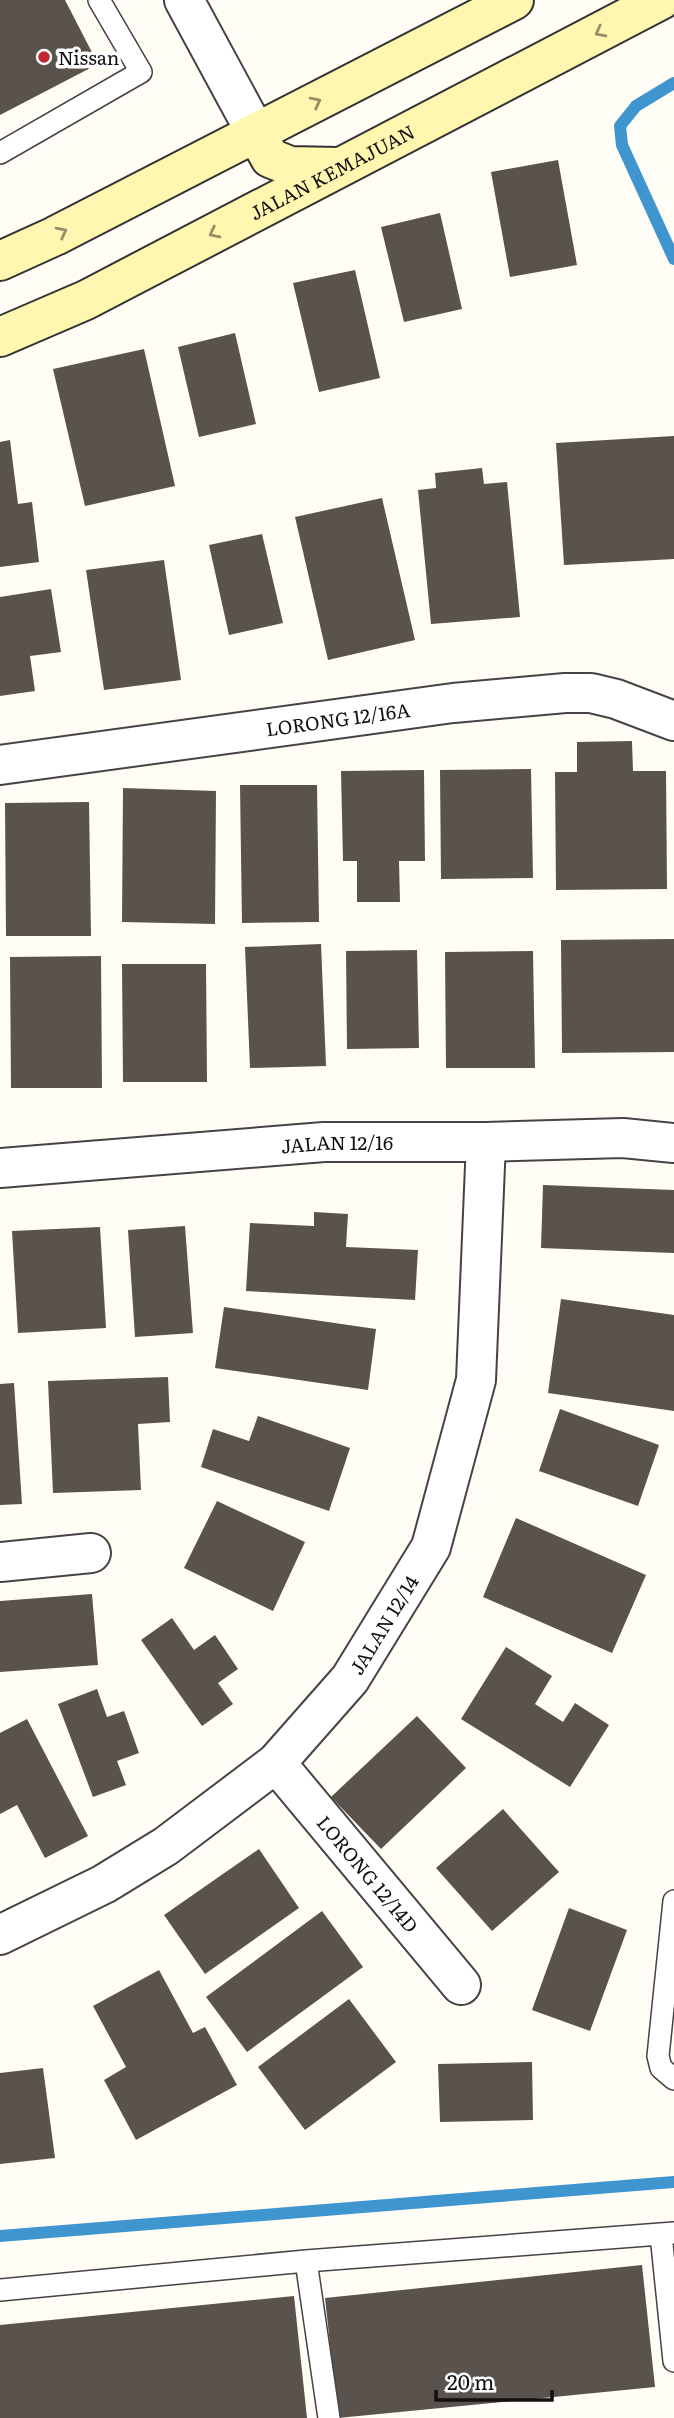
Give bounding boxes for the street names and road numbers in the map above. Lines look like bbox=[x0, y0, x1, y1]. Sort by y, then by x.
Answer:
street label: JALAN KEMAJUAN bbox=[244, 117, 419, 226]
street label: LORONG 12/16A bbox=[264, 695, 412, 742]
street label: JALAN 12/16 bbox=[280, 1128, 393, 1159]
street label: JALAN 12/14 bbox=[342, 1569, 425, 1680]
street label: LORONG 12/14D bbox=[311, 1809, 425, 1938]

